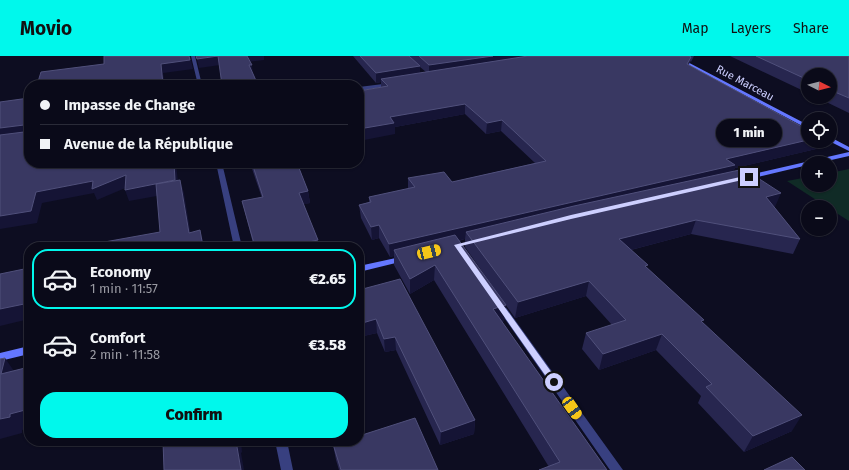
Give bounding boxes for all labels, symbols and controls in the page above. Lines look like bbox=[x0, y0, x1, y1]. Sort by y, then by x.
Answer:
text: Movio bbox=[20, 17, 72, 40]
text: Map bbox=[682, 20, 708, 37]
text: Layers bbox=[730, 20, 771, 37]
text: Share bbox=[793, 20, 829, 37]
street label: Rue Marceau bbox=[714, 62, 776, 104]
north arrow bbox=[801, 68, 837, 104]
map controls bbox=[801, 68, 837, 236]
text: Impasse de Change bbox=[64, 96, 195, 114]
button: locate bbox=[801, 112, 837, 148]
callout: 1 min bbox=[716, 119, 782, 147]
text: 1 min bbox=[733, 125, 765, 140]
text: Avenue de la République bbox=[64, 135, 233, 153]
button: + bbox=[801, 156, 837, 192]
route end bbox=[740, 168, 758, 186]
button: − bbox=[801, 200, 837, 236]
car bbox=[416, 243, 442, 261]
icon: car bbox=[42, 261, 78, 297]
text: Economy bbox=[90, 263, 151, 281]
text: €2.65 bbox=[309, 270, 346, 288]
text: 1 min · 11:57 bbox=[90, 281, 158, 296]
icon: car bbox=[42, 327, 78, 363]
text: Comfort bbox=[90, 329, 146, 347]
text: €3.58 bbox=[308, 336, 346, 354]
text: 2 min · 11:58 bbox=[90, 347, 160, 362]
route start bbox=[545, 373, 563, 391]
button: Confirm bbox=[40, 392, 348, 438]
car bbox=[560, 395, 584, 421]

